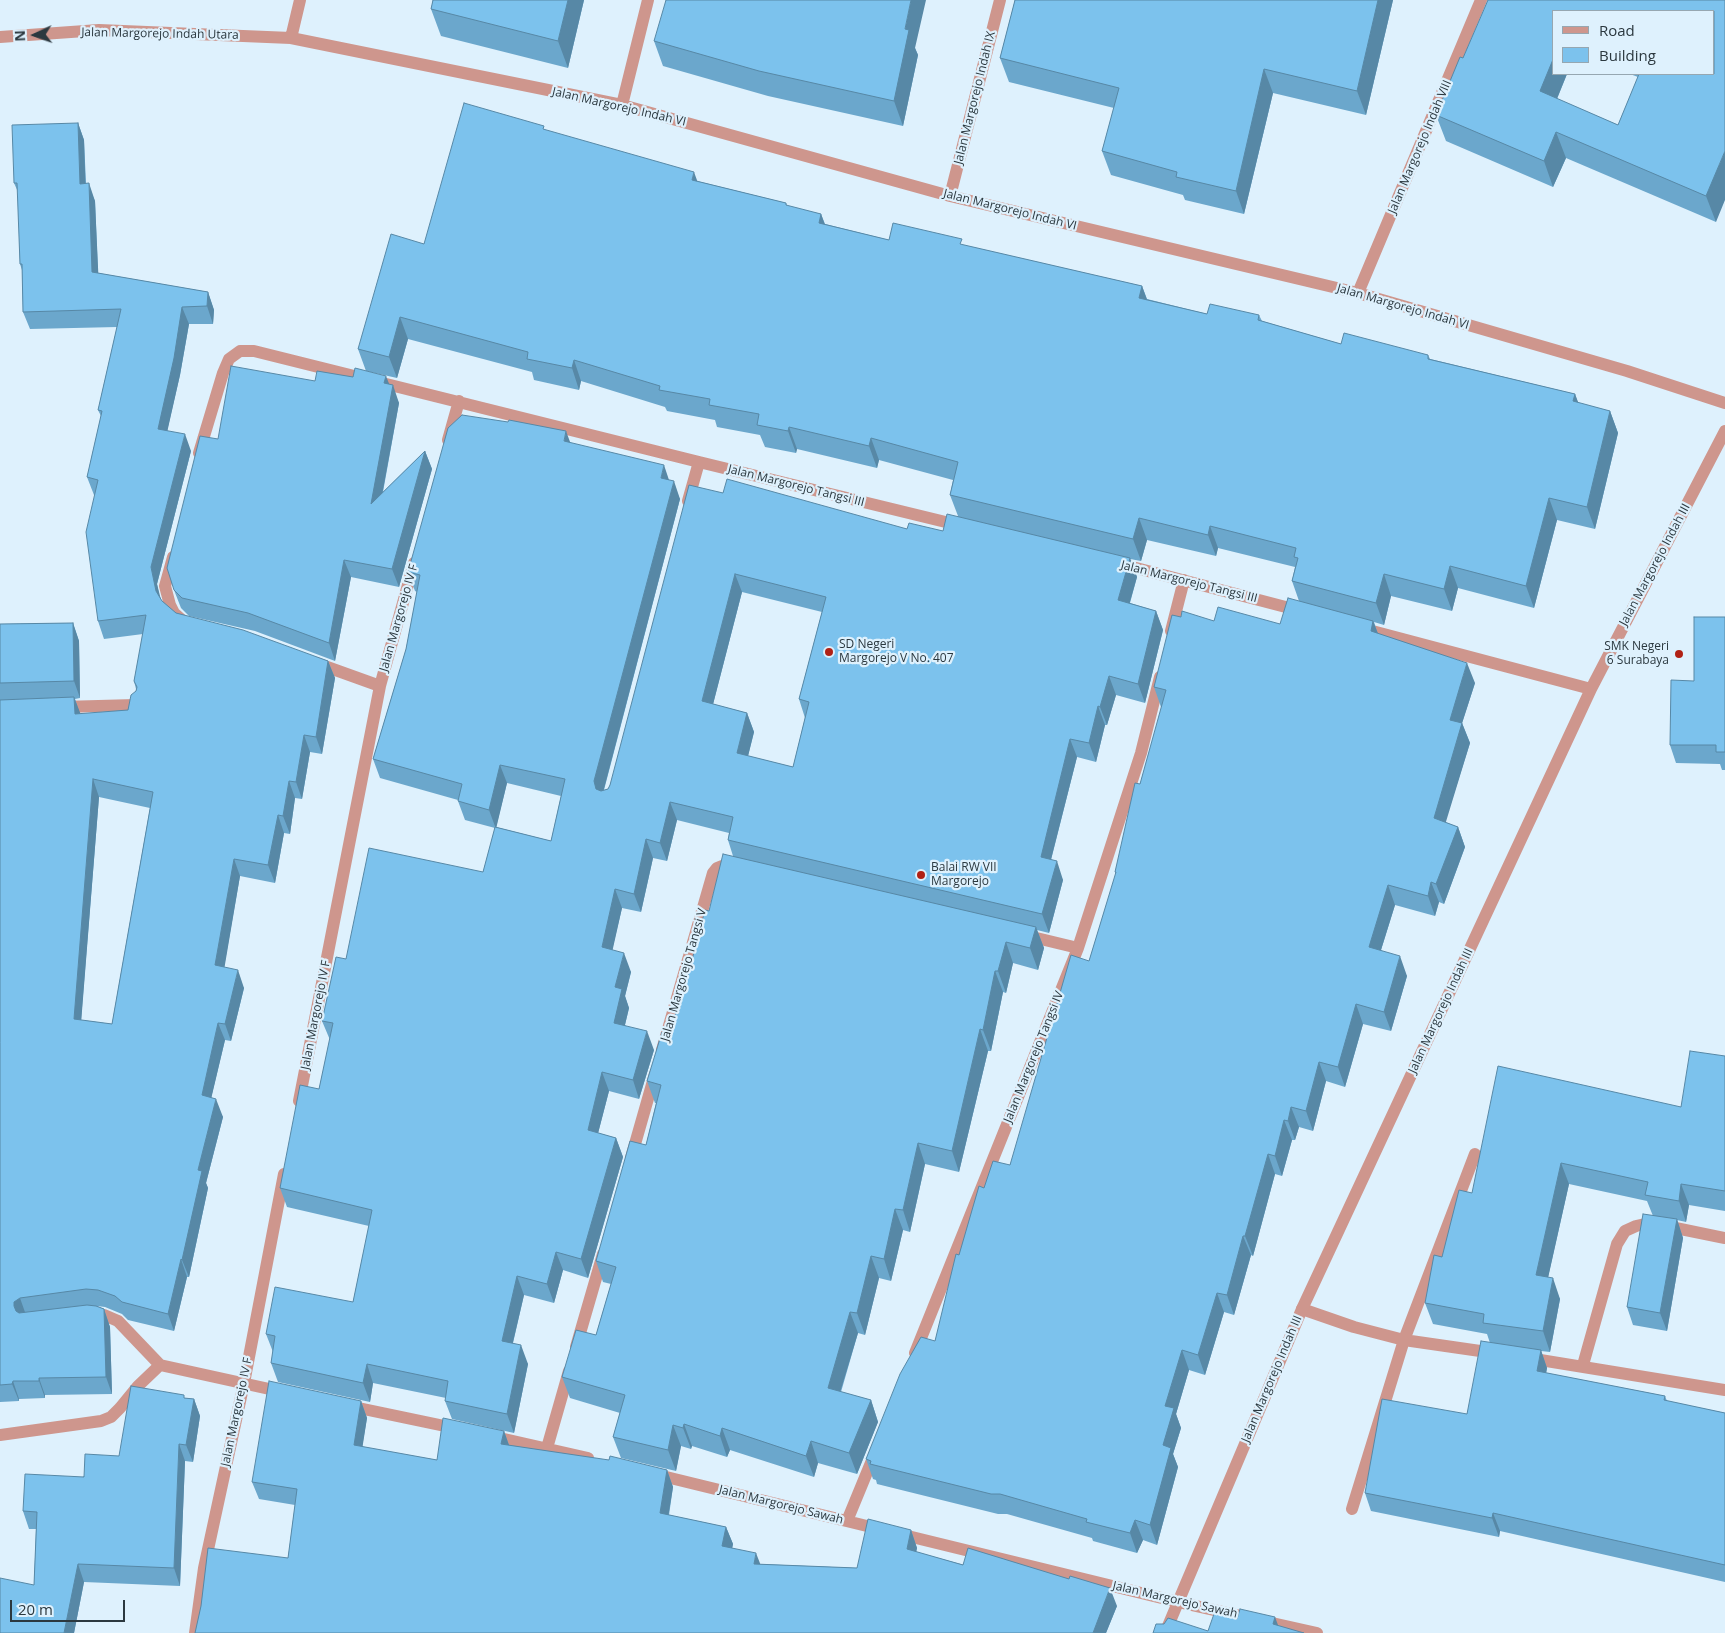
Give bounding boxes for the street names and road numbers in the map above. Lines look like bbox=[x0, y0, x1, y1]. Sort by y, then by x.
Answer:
street label: Jalan Margorejo Indah Utara bbox=[81, 25, 239, 43]
street label: Jalan Margorejo Indah IX bbox=[951, 30, 999, 166]
street label: Jalan Margorejo Indah VIII bbox=[1385, 78, 1455, 216]
street label: Jalan Margorejo Indah VI bbox=[551, 85, 687, 129]
street label: Jalan Margorejo Indah VI bbox=[942, 186, 1078, 234]
street label: Jalan Margorejo Indah VI bbox=[1335, 281, 1471, 333]
street label: Jalan Margorejo Tangsi III bbox=[726, 462, 866, 510]
street label: Jalan Margorejo Indah III bbox=[1617, 501, 1693, 629]
street label: Jalan Margorejo Tangsi III bbox=[1119, 558, 1259, 606]
street label: Jalan Margorejo IV F bbox=[377, 563, 421, 673]
street label: Jalan Margorejo Tangsi V bbox=[658, 907, 710, 1043]
street label: Jalan Margorejo Indah III bbox=[1406, 946, 1476, 1076]
street label: Jalan Margorejo IV F bbox=[298, 959, 334, 1071]
street label: Jalan Margorejo Tangsi IV bbox=[1001, 989, 1067, 1125]
street label: Jalan Margorejo Indah III bbox=[1239, 1313, 1305, 1445]
street label: Jalan Margorejo IV F bbox=[218, 1356, 256, 1468]
street label: Jalan Margorejo Sawah bbox=[717, 1483, 845, 1527]
street label: Jalan Margorejo Sawah bbox=[1111, 1579, 1239, 1621]

